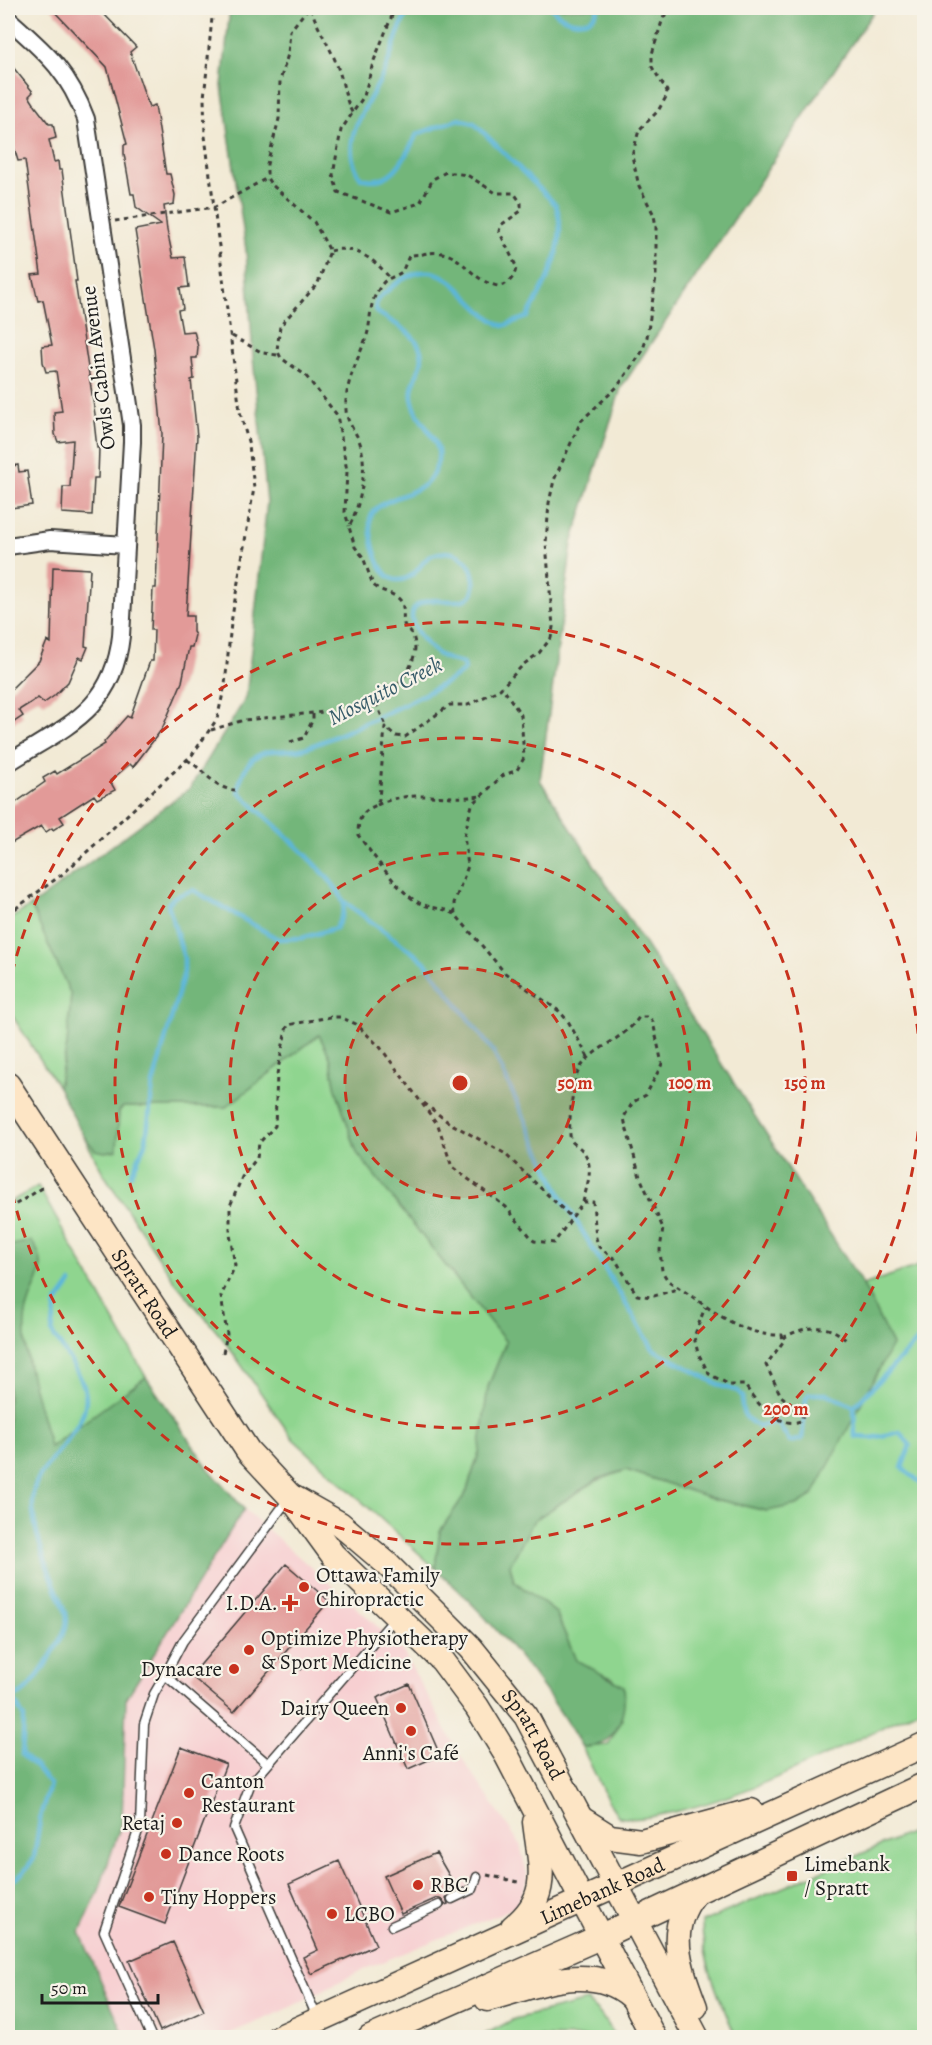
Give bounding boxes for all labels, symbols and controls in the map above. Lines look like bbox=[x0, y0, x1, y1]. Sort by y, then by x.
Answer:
street label: Owls Cabin Avenue bbox=[74, 284, 122, 452]
water label: Mosquito Creek bbox=[323, 649, 447, 733]
text: 50 m bbox=[558, 1071, 592, 1095]
text: 100 m bbox=[669, 1071, 711, 1095]
text: 150 m bbox=[784, 1071, 826, 1095]
centre of rings bbox=[450, 1073, 470, 1093]
street label: Spratt Road bbox=[105, 1243, 185, 1344]
text: 200 m bbox=[763, 1397, 809, 1421]
place label: Ottawa Family Chiropractic bbox=[316, 1561, 440, 1613]
marker: Ottawa Family Chiropractic bbox=[297, 1580, 311, 1594]
place label: I.D.A. bbox=[226, 1589, 278, 1617]
marker: I.D.A. bbox=[283, 1596, 297, 1610]
place label: Optimize Physiotherapy & Sport Medicine bbox=[261, 1624, 469, 1676]
marker: Optimize Physiotherapy & Sport Medicine bbox=[242, 1643, 256, 1657]
place label: Dynacare bbox=[141, 1655, 222, 1683]
marker: Dynacare bbox=[227, 1662, 241, 1676]
street label: Spratt Road bbox=[495, 1683, 572, 1785]
place label: Dairy Queen bbox=[280, 1694, 389, 1722]
marker: Dairy Queen bbox=[394, 1701, 408, 1715]
marker: Anni's Café bbox=[404, 1724, 418, 1738]
place label: Anni's Café bbox=[362, 1739, 459, 1767]
place label: Canton Restaurant bbox=[201, 1767, 295, 1819]
marker: Canton Restaurant bbox=[182, 1786, 196, 1800]
place label: Retaj bbox=[121, 1809, 165, 1837]
marker: Retaj bbox=[170, 1816, 184, 1830]
place label: Dance Roots bbox=[178, 1840, 285, 1868]
marker: Dance Roots bbox=[159, 1847, 173, 1861]
street label: Limebank Road bbox=[535, 1850, 670, 1931]
place label: Limebank / Spratt bbox=[804, 1850, 890, 1902]
marker: Limebank / Spratt bbox=[785, 1869, 799, 1883]
place label: RBC bbox=[430, 1871, 469, 1899]
marker: RBC bbox=[411, 1878, 425, 1892]
place label: Tiny Hoppers bbox=[161, 1883, 276, 1911]
marker: Tiny Hoppers bbox=[142, 1890, 156, 1904]
place label: LCBO bbox=[344, 1900, 395, 1928]
marker: LCBO bbox=[325, 1907, 339, 1921]
scale bar bbox=[42, 1967, 158, 2005]
text: 50 m bbox=[51, 1976, 87, 2000]

